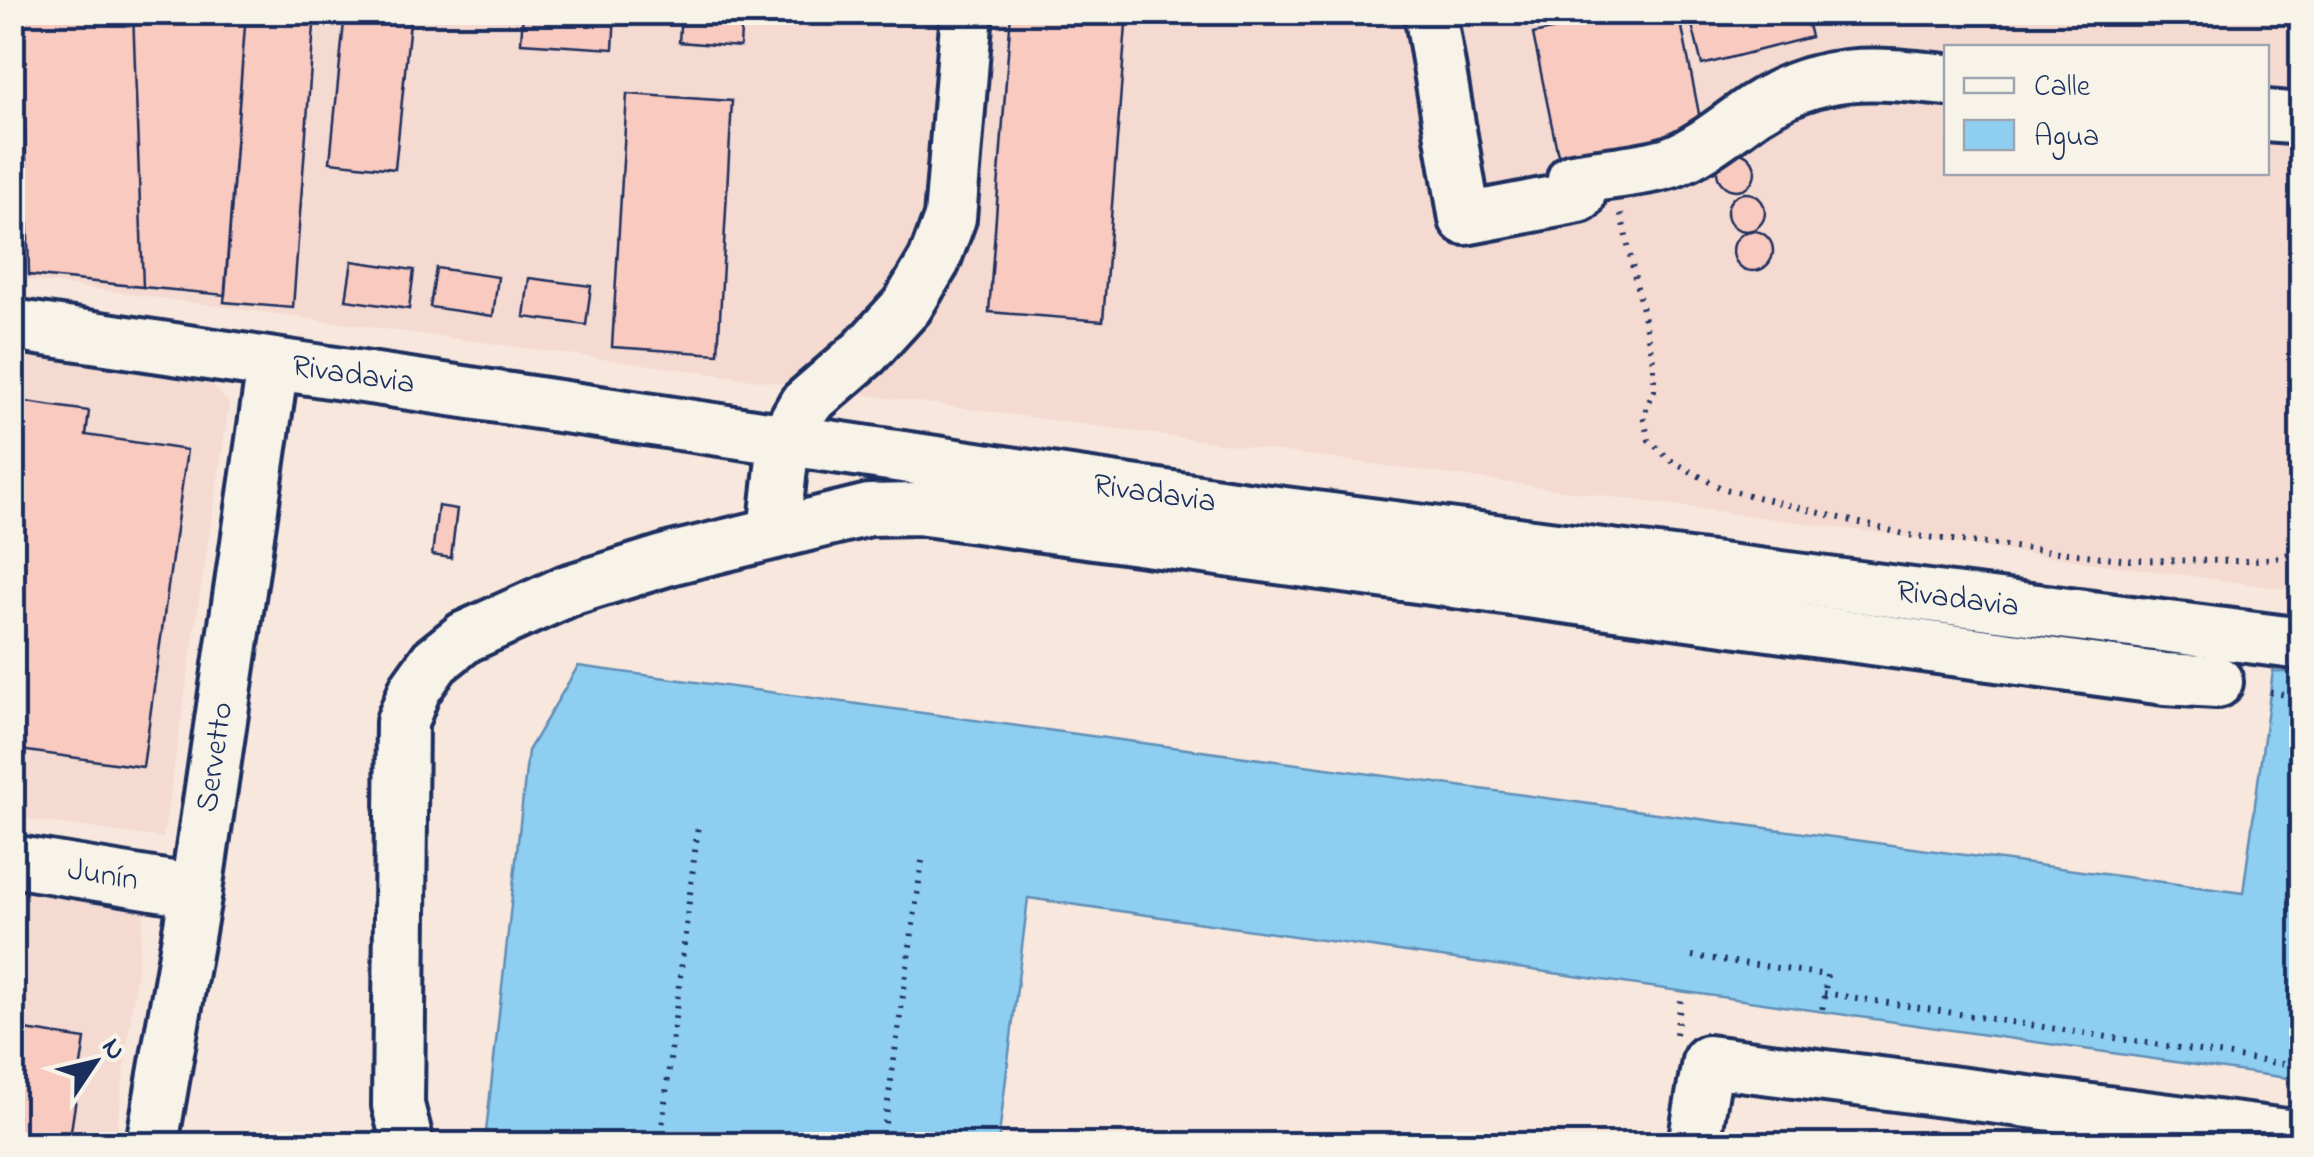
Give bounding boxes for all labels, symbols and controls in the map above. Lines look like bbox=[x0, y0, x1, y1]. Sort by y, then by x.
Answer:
legend bbox=[1944, 45, 2269, 175]
text: Calle bbox=[2034, 66, 2091, 110]
text: Agua bbox=[2034, 116, 2099, 160]
street label: Rivadavia bbox=[289, 343, 418, 408]
street label: Rivadavia bbox=[1090, 462, 1219, 527]
street label: Rivadavia bbox=[1893, 568, 2022, 631]
street label: Servetto bbox=[184, 699, 247, 815]
street label: Junín bbox=[64, 847, 142, 905]
north arrow bbox=[45, 1012, 145, 1112]
text: N bbox=[90, 1030, 135, 1069]

